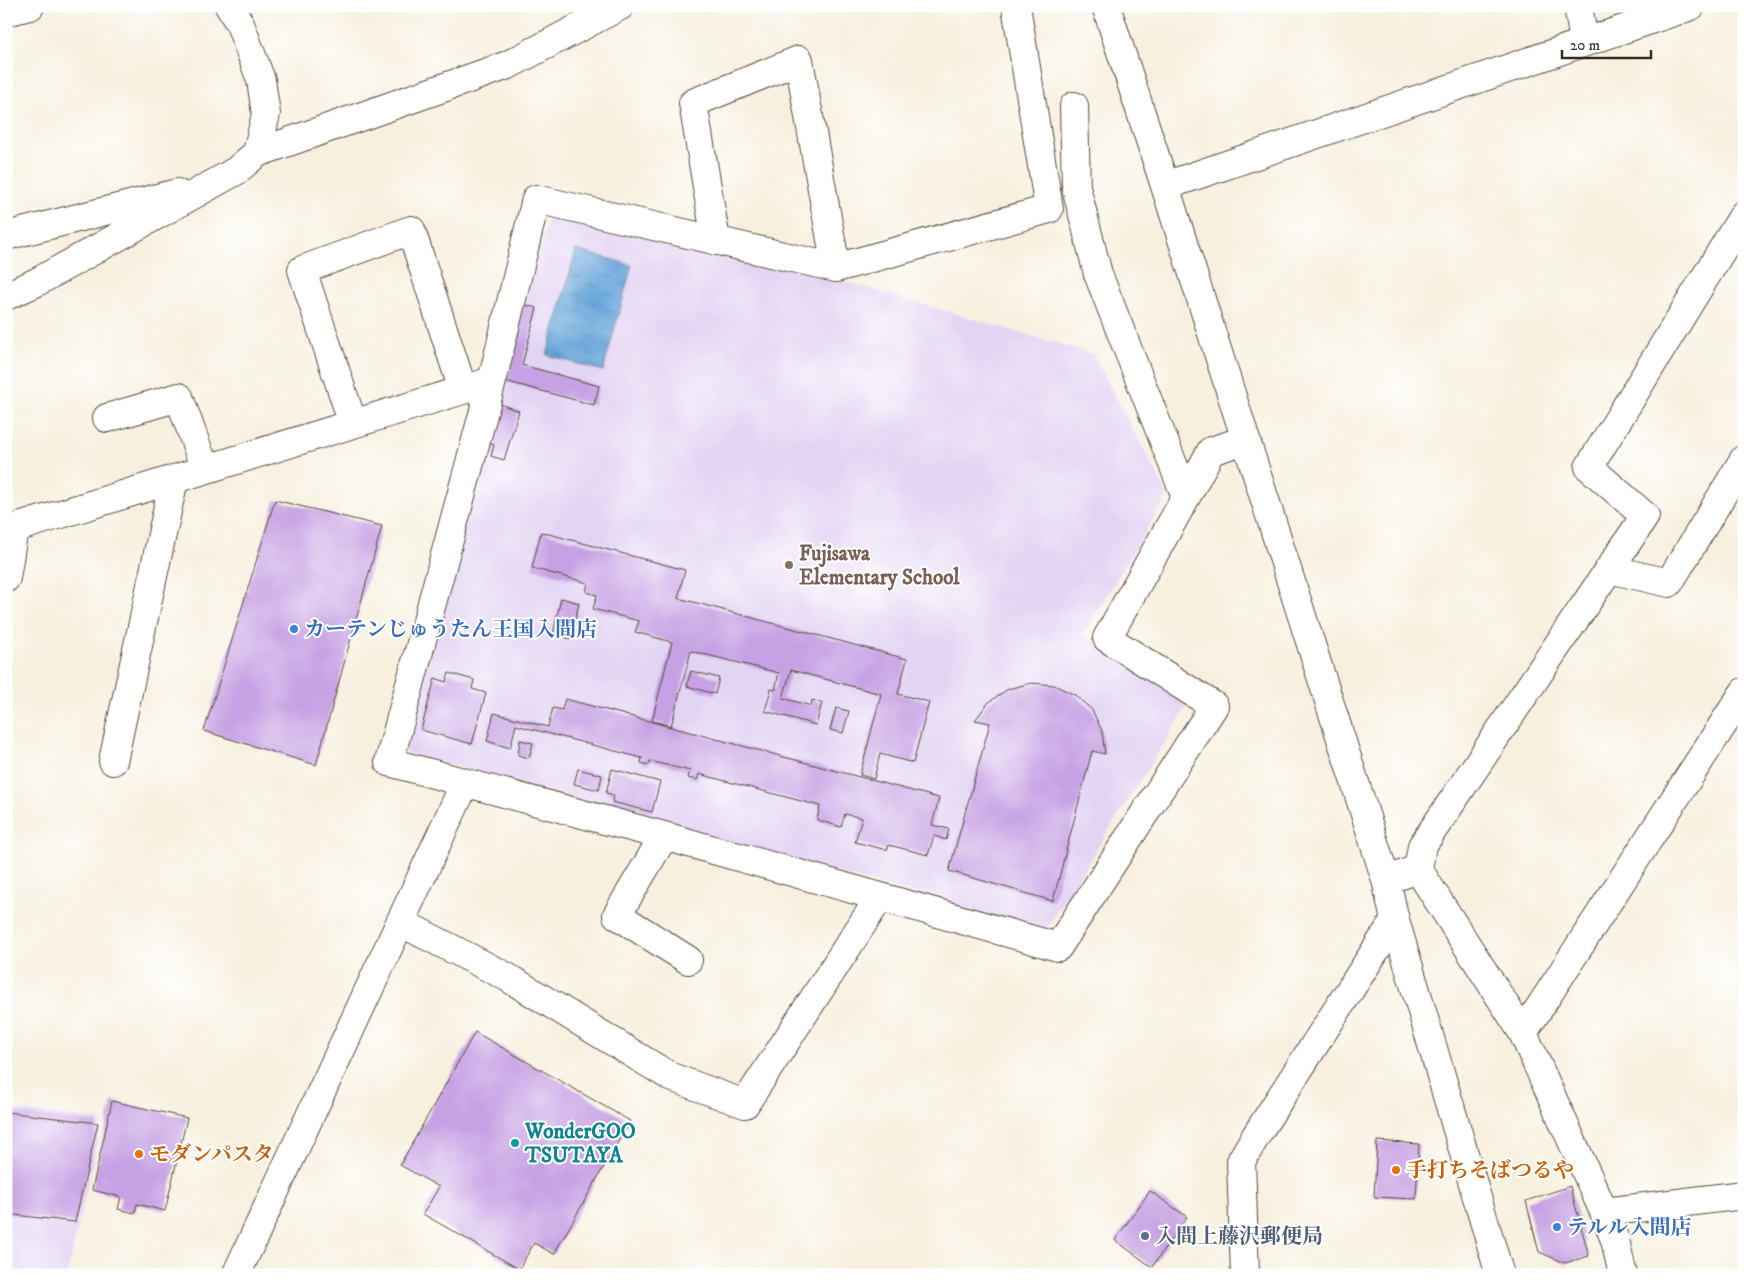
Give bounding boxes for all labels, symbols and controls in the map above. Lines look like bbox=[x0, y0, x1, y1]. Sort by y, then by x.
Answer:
scale bar bbox=[1562, 28, 1651, 60]
text: 20 m bbox=[1570, 36, 1600, 55]
place label: Fujisawa Elementary School bbox=[799, 541, 960, 591]
marker: Fujisawa Elementary School bbox=[783, 559, 795, 571]
place label: カーテンじゅうたん王国入間店 bbox=[304, 617, 597, 643]
marker: カーテンじゅうたん王国入間店 bbox=[288, 623, 300, 635]
place label: WonderGOO TSUTAYA bbox=[524, 1119, 636, 1169]
marker: WonderGOO TSUTAYA bbox=[509, 1137, 521, 1149]
place label: モダンパスタ bbox=[149, 1142, 274, 1168]
marker: モダンパスタ bbox=[133, 1148, 145, 1160]
place label: 手打ちそばつるや bbox=[1406, 1158, 1574, 1184]
marker: 手打ちそばつるや bbox=[1390, 1164, 1402, 1176]
place label: テルル入間店 bbox=[1567, 1215, 1691, 1241]
marker: テルル入間店 bbox=[1551, 1221, 1563, 1233]
place label: 入間上藤沢郵便局 bbox=[1155, 1224, 1323, 1250]
marker: 入間上藤沢郵便局 bbox=[1139, 1230, 1151, 1242]

